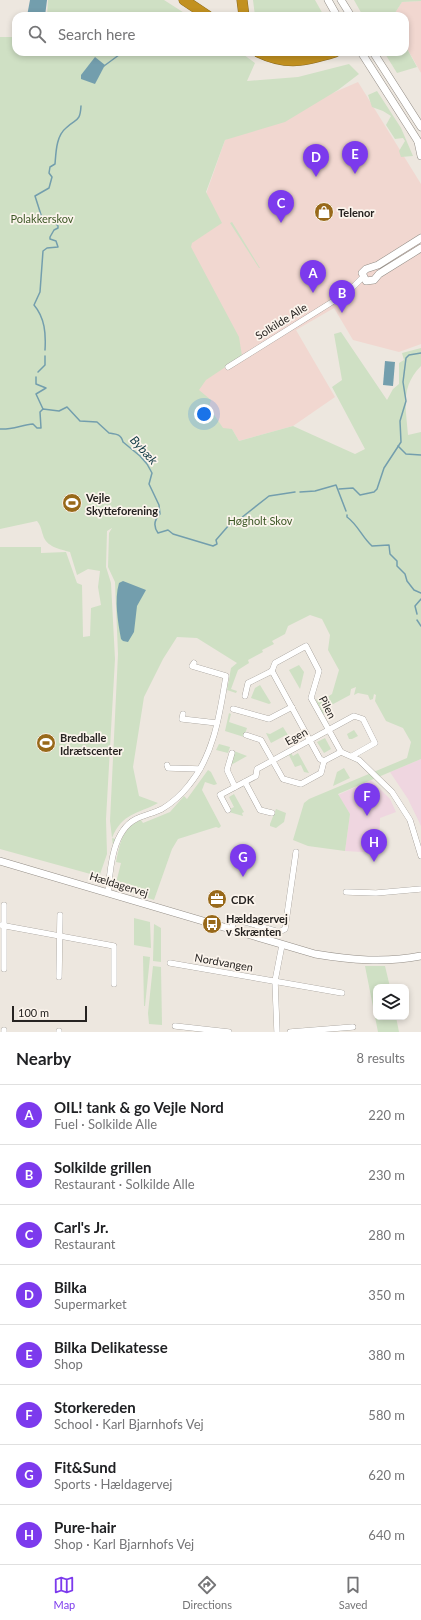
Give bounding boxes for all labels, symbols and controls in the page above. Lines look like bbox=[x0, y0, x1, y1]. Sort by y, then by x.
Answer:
search box bbox=[12, 12, 409, 56]
icon: search bbox=[26, 23, 48, 45]
text: Search here bbox=[58, 25, 135, 43]
pin: E bbox=[342, 141, 368, 174]
pin: D bbox=[303, 144, 329, 177]
pin: C bbox=[268, 190, 294, 223]
shop icon: Telenor bbox=[313, 201, 335, 223]
place label: Telenor bbox=[338, 206, 375, 219]
park label: Polakkerskov bbox=[10, 212, 74, 225]
pin: A bbox=[300, 260, 326, 293]
pin: B bbox=[329, 280, 355, 313]
street label: Solkilde Alle bbox=[253, 300, 309, 342]
your location bbox=[194, 404, 214, 424]
water label: Bybæk bbox=[127, 432, 161, 468]
place label: Vejle Skytteforening bbox=[85, 491, 158, 517]
sports icon: Vejle Skytteforening bbox=[61, 492, 83, 514]
park label: Høgholt Skov bbox=[228, 514, 293, 527]
street label: Pilen bbox=[317, 693, 339, 721]
street label: Egen bbox=[282, 725, 310, 747]
place label: Bredballe Idrætscenter bbox=[60, 731, 123, 757]
sports icon: Bredballe Idrætscenter bbox=[35, 732, 57, 754]
pin: F bbox=[354, 783, 380, 816]
pin: H bbox=[361, 829, 387, 862]
pin: G bbox=[230, 844, 256, 877]
street label: Hældagervej bbox=[88, 869, 150, 899]
office icon: CDK bbox=[206, 888, 228, 910]
place label: CDK bbox=[231, 893, 255, 906]
place label: Hældagervej v Skrænten bbox=[226, 912, 288, 938]
bus stop icon: Hældagervej v Skrænten bbox=[201, 913, 223, 935]
street label: Nordvangen bbox=[194, 950, 254, 974]
map controls bbox=[373, 984, 409, 1020]
button: layers bbox=[373, 984, 409, 1020]
scale bar bbox=[12, 1004, 87, 1023]
text: 100 m bbox=[18, 1006, 49, 1019]
text: Nearby bbox=[16, 1048, 71, 1069]
text: 8 results bbox=[357, 1050, 405, 1066]
text: OIL! tank & go Vejle Nord bbox=[54, 1098, 224, 1116]
text: A bbox=[24, 1107, 34, 1123]
text: 220 m bbox=[368, 1107, 405, 1123]
text: Fuel · Solkilde Alle bbox=[54, 1116, 157, 1132]
text: Solkilde grillen bbox=[54, 1158, 152, 1176]
text: B bbox=[25, 1167, 33, 1183]
text: 230 m bbox=[368, 1167, 405, 1183]
text: Restaurant · Solkilde Alle bbox=[54, 1176, 195, 1192]
text: Carl's Jr. bbox=[54, 1218, 108, 1236]
text: C bbox=[25, 1227, 33, 1243]
text: 280 m bbox=[368, 1227, 405, 1243]
text: Restaurant bbox=[54, 1236, 116, 1252]
text: Bilka bbox=[54, 1278, 87, 1296]
text: D bbox=[24, 1287, 34, 1303]
text: 350 m bbox=[368, 1287, 405, 1303]
text: Supermarket bbox=[54, 1296, 127, 1312]
text: Bilka Delikatesse bbox=[54, 1338, 168, 1356]
text: E bbox=[25, 1347, 33, 1363]
text: 380 m bbox=[368, 1347, 405, 1363]
text: Shop bbox=[54, 1356, 83, 1372]
text: Storkereden bbox=[54, 1398, 136, 1416]
text: F bbox=[25, 1407, 33, 1423]
text: 580 m bbox=[368, 1407, 405, 1423]
text: School · Karl Bjarnhofs Vej bbox=[54, 1416, 204, 1432]
text: Fit&Sund bbox=[54, 1458, 116, 1476]
text: G bbox=[24, 1467, 34, 1483]
text: 620 m bbox=[368, 1467, 405, 1483]
text: Sports · Hældagervej bbox=[54, 1476, 172, 1492]
text: Pure-hair bbox=[54, 1518, 116, 1536]
text: H bbox=[24, 1527, 34, 1543]
text: 640 m bbox=[368, 1527, 405, 1543]
text: Shop · Karl Bjarnhofs Vej bbox=[54, 1536, 194, 1552]
tab: Map bbox=[53, 1574, 75, 1611]
tab: Directions bbox=[182, 1574, 232, 1611]
tab: Saved bbox=[339, 1574, 368, 1611]

